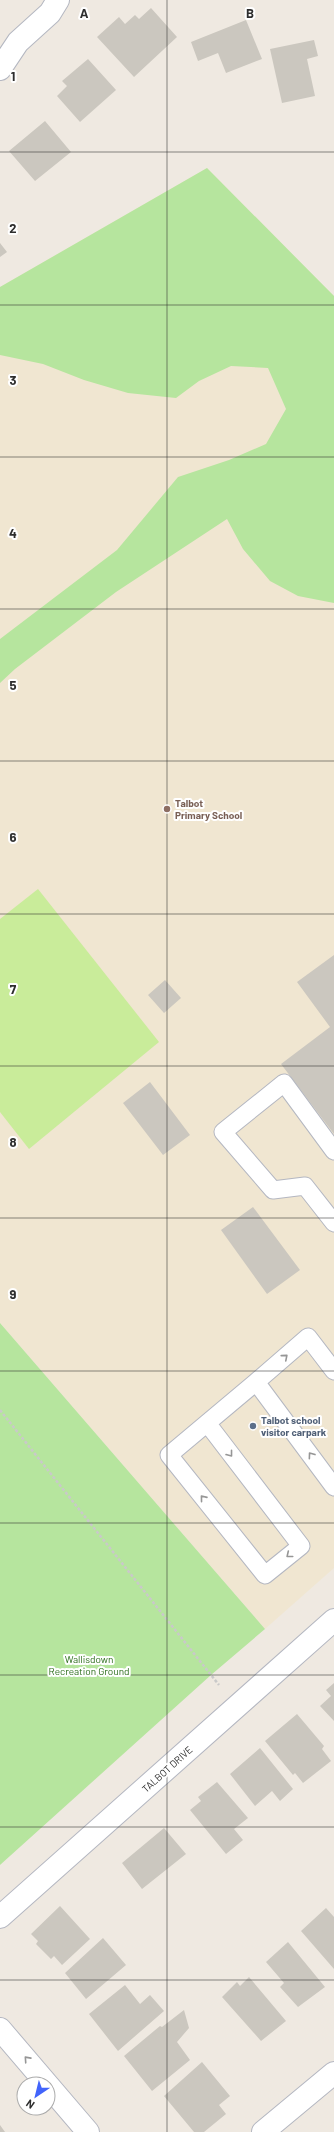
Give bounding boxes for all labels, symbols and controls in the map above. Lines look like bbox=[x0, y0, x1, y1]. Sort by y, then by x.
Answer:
text: A bbox=[80, 5, 89, 21]
text: B bbox=[246, 5, 254, 21]
text: 1 bbox=[11, 68, 15, 84]
text: 2 bbox=[9, 220, 17, 236]
text: 3 bbox=[9, 372, 17, 388]
text: 4 bbox=[9, 525, 17, 541]
text: 5 bbox=[9, 677, 17, 693]
place label: Talbot Primary School bbox=[175, 797, 242, 821]
marker: Talbot Primary School bbox=[162, 804, 172, 814]
text: 6 bbox=[10, 829, 17, 845]
text: 7 bbox=[10, 981, 17, 997]
text: 8 bbox=[9, 1134, 17, 1150]
text: 9 bbox=[10, 1286, 17, 1302]
one-way arrow bbox=[280, 1354, 288, 1361]
place label: Talbot school visitor carpark bbox=[261, 1414, 327, 1438]
marker: Talbot school visitor carpark bbox=[248, 1421, 258, 1431]
one-way arrow bbox=[226, 1450, 233, 1457]
one-way arrow bbox=[309, 1453, 316, 1460]
one-way arrow bbox=[201, 1496, 208, 1503]
one-way arrow bbox=[287, 1550, 294, 1557]
park label: Wallisdown Recreation Ground bbox=[49, 1653, 129, 1677]
street label: TALBOT DRIVE bbox=[139, 1743, 195, 1795]
one-way arrow bbox=[24, 2056, 32, 2064]
north arrow bbox=[16, 2076, 56, 2116]
text: N bbox=[23, 2097, 37, 2112]

